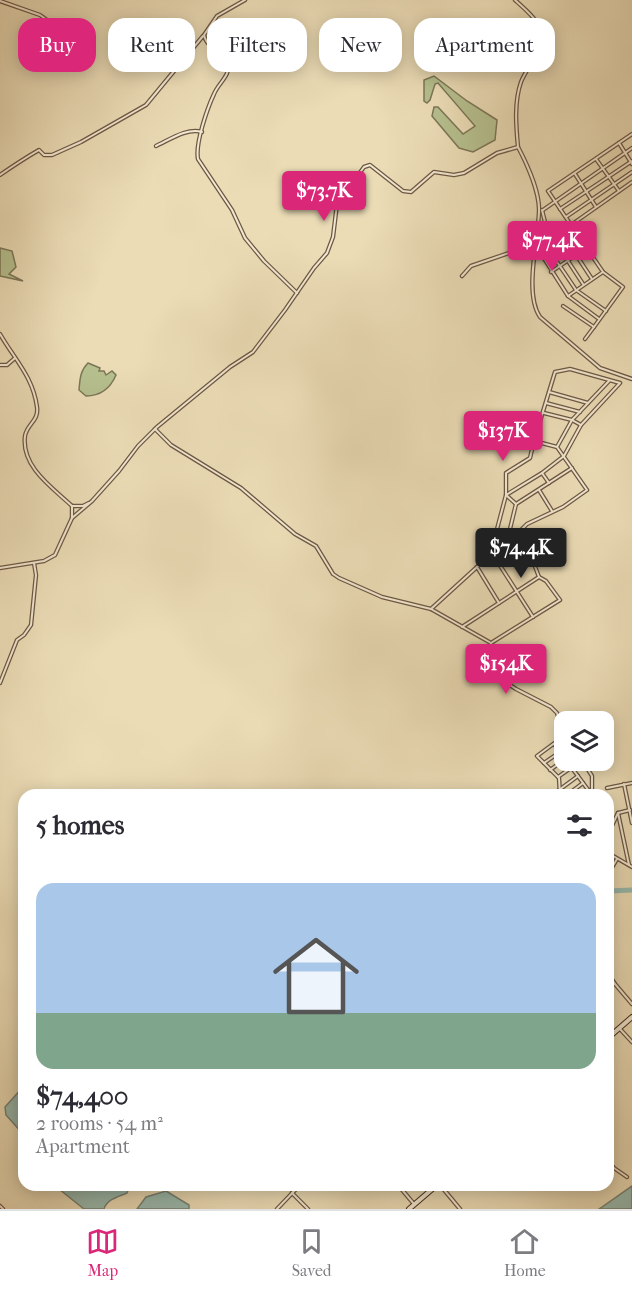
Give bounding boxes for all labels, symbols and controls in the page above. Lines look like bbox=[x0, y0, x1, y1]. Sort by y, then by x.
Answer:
chip: Buy bbox=[18, 18, 96, 72]
chip: Rent bbox=[108, 18, 195, 72]
chip: Filters bbox=[207, 18, 307, 72]
chip: New bbox=[319, 18, 402, 72]
chip: Apartment bbox=[414, 18, 555, 72]
pin: $73.7K bbox=[275, 171, 373, 222]
text: $73.7K bbox=[296, 179, 352, 202]
pin: $77.4K bbox=[503, 221, 601, 272]
text: $77.4K bbox=[522, 229, 582, 252]
pin: $137K bbox=[461, 411, 545, 462]
text: $137K bbox=[478, 419, 528, 442]
pin: $74.4K bbox=[472, 528, 570, 579]
text: $74.4K bbox=[489, 536, 553, 559]
pin: $154K bbox=[464, 644, 548, 695]
text: $154K bbox=[479, 652, 533, 675]
map controls bbox=[554, 711, 614, 771]
button: layers bbox=[554, 711, 614, 771]
icon: filters bbox=[563, 809, 596, 842]
text: 5 homes bbox=[36, 810, 124, 841]
icon: home bbox=[262, 922, 370, 1030]
text: $74,400 bbox=[36, 1081, 128, 1112]
text: 2 rooms · 54 m² bbox=[36, 1112, 163, 1135]
text: Apartment bbox=[36, 1135, 130, 1158]
tab: Map bbox=[86, 1225, 119, 1280]
tab: Saved bbox=[292, 1225, 332, 1280]
tab: Home bbox=[504, 1225, 546, 1280]

